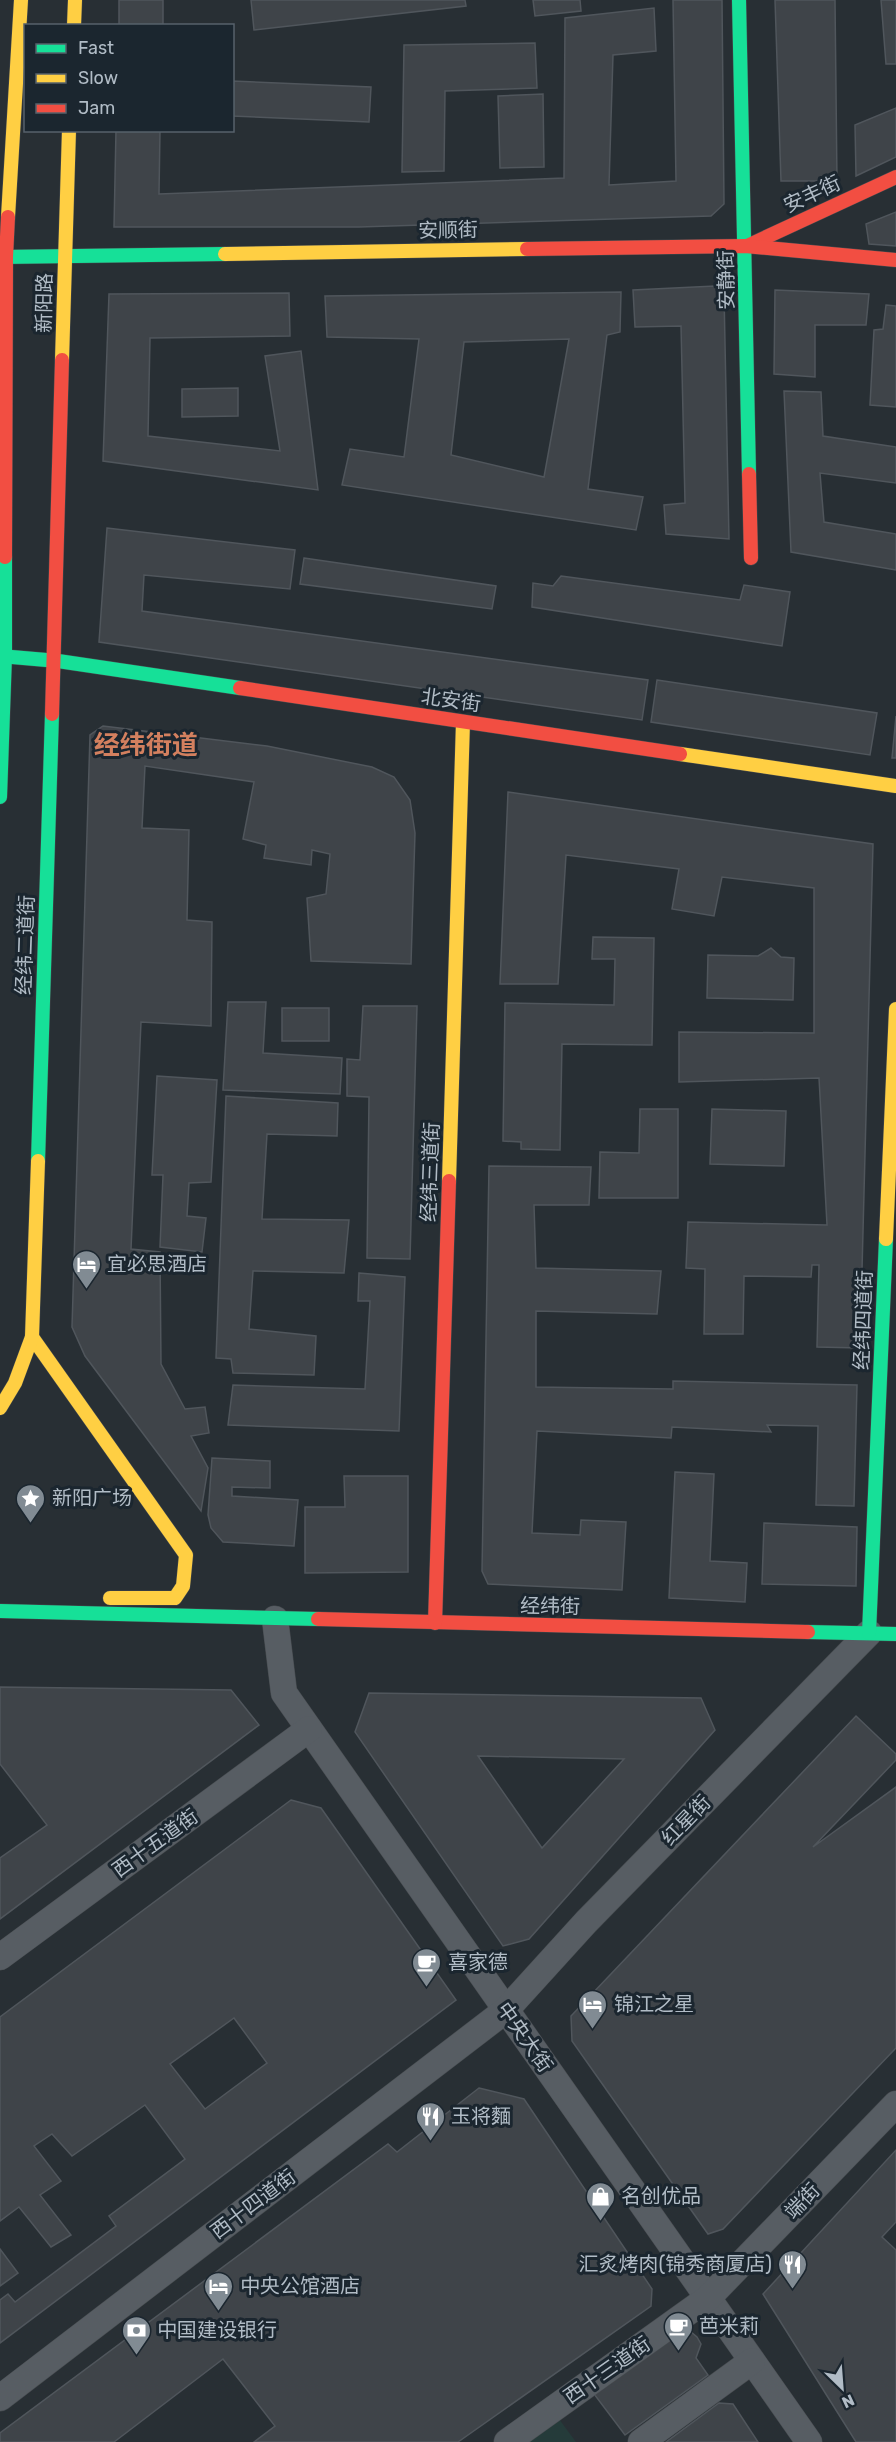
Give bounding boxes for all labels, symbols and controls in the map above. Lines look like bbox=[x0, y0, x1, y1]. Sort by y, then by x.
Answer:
legend bbox=[24, 24, 234, 132]
text: Fast bbox=[78, 37, 114, 59]
text: Slow bbox=[78, 67, 118, 89]
text: Jam bbox=[78, 97, 115, 119]
street label: 安丰街 bbox=[780, 170, 844, 218]
street label: 安顺街 bbox=[418, 217, 478, 243]
street label: 安静街 bbox=[713, 250, 739, 310]
street label: 新阳路 bbox=[31, 273, 57, 333]
street label: 北安街 bbox=[420, 684, 482, 716]
district label: 经纬街道 bbox=[94, 730, 198, 761]
street label: 经纬二道街 bbox=[11, 895, 39, 995]
street label: 经纬三道街 bbox=[416, 1122, 444, 1222]
hotel icon: 宜必思酒店 bbox=[70, 1248, 102, 1290]
place label: 宜必思酒店 bbox=[107, 1252, 207, 1276]
street label: 经纬四道街 bbox=[849, 1270, 877, 1370]
place icon: 新阳广场 bbox=[15, 1482, 47, 1524]
place label: 新阳广场 bbox=[52, 1486, 132, 1510]
street label: 经纬街 bbox=[520, 1593, 580, 1619]
street label: 红星街 bbox=[657, 1790, 715, 1850]
street label: 西十五道街 bbox=[107, 1804, 203, 1882]
cafe icon: 喜家德 bbox=[411, 1946, 443, 1988]
place label: 喜家德 bbox=[448, 1950, 508, 1974]
hotel icon: 锦江之星 bbox=[577, 1988, 609, 2030]
place label: 锦江之星 bbox=[614, 1992, 694, 2016]
street label: 中央大街 bbox=[492, 1997, 558, 2077]
restaurant icon: 玉将麵 bbox=[414, 2100, 446, 2142]
place label: 玉将麵 bbox=[451, 2104, 511, 2128]
street label: 西十四道街 bbox=[206, 2164, 300, 2244]
street label: 端街 bbox=[779, 2178, 825, 2224]
shop icon: 名创优品 bbox=[584, 2180, 616, 2222]
place label: 名创优品 bbox=[621, 2184, 701, 2208]
restaurant icon: 汇炙烤肉(锦秀商厦店) bbox=[777, 2248, 809, 2290]
place label: 汇炙烤肉(锦秀商厦店) bbox=[578, 2252, 772, 2276]
hotel icon: 中央公馆酒店 bbox=[203, 2270, 235, 2312]
place label: 中央公馆酒店 bbox=[240, 2274, 360, 2298]
cafe icon: 芭米莉 bbox=[662, 2310, 694, 2352]
bank icon: 中国建设银行 bbox=[120, 2314, 152, 2356]
place label: 芭米莉 bbox=[699, 2314, 759, 2338]
place label: 中国建设银行 bbox=[157, 2318, 277, 2342]
street label: 西十三道街 bbox=[559, 2331, 655, 2409]
north arrow bbox=[812, 2358, 872, 2418]
text: N bbox=[839, 2390, 857, 2412]

